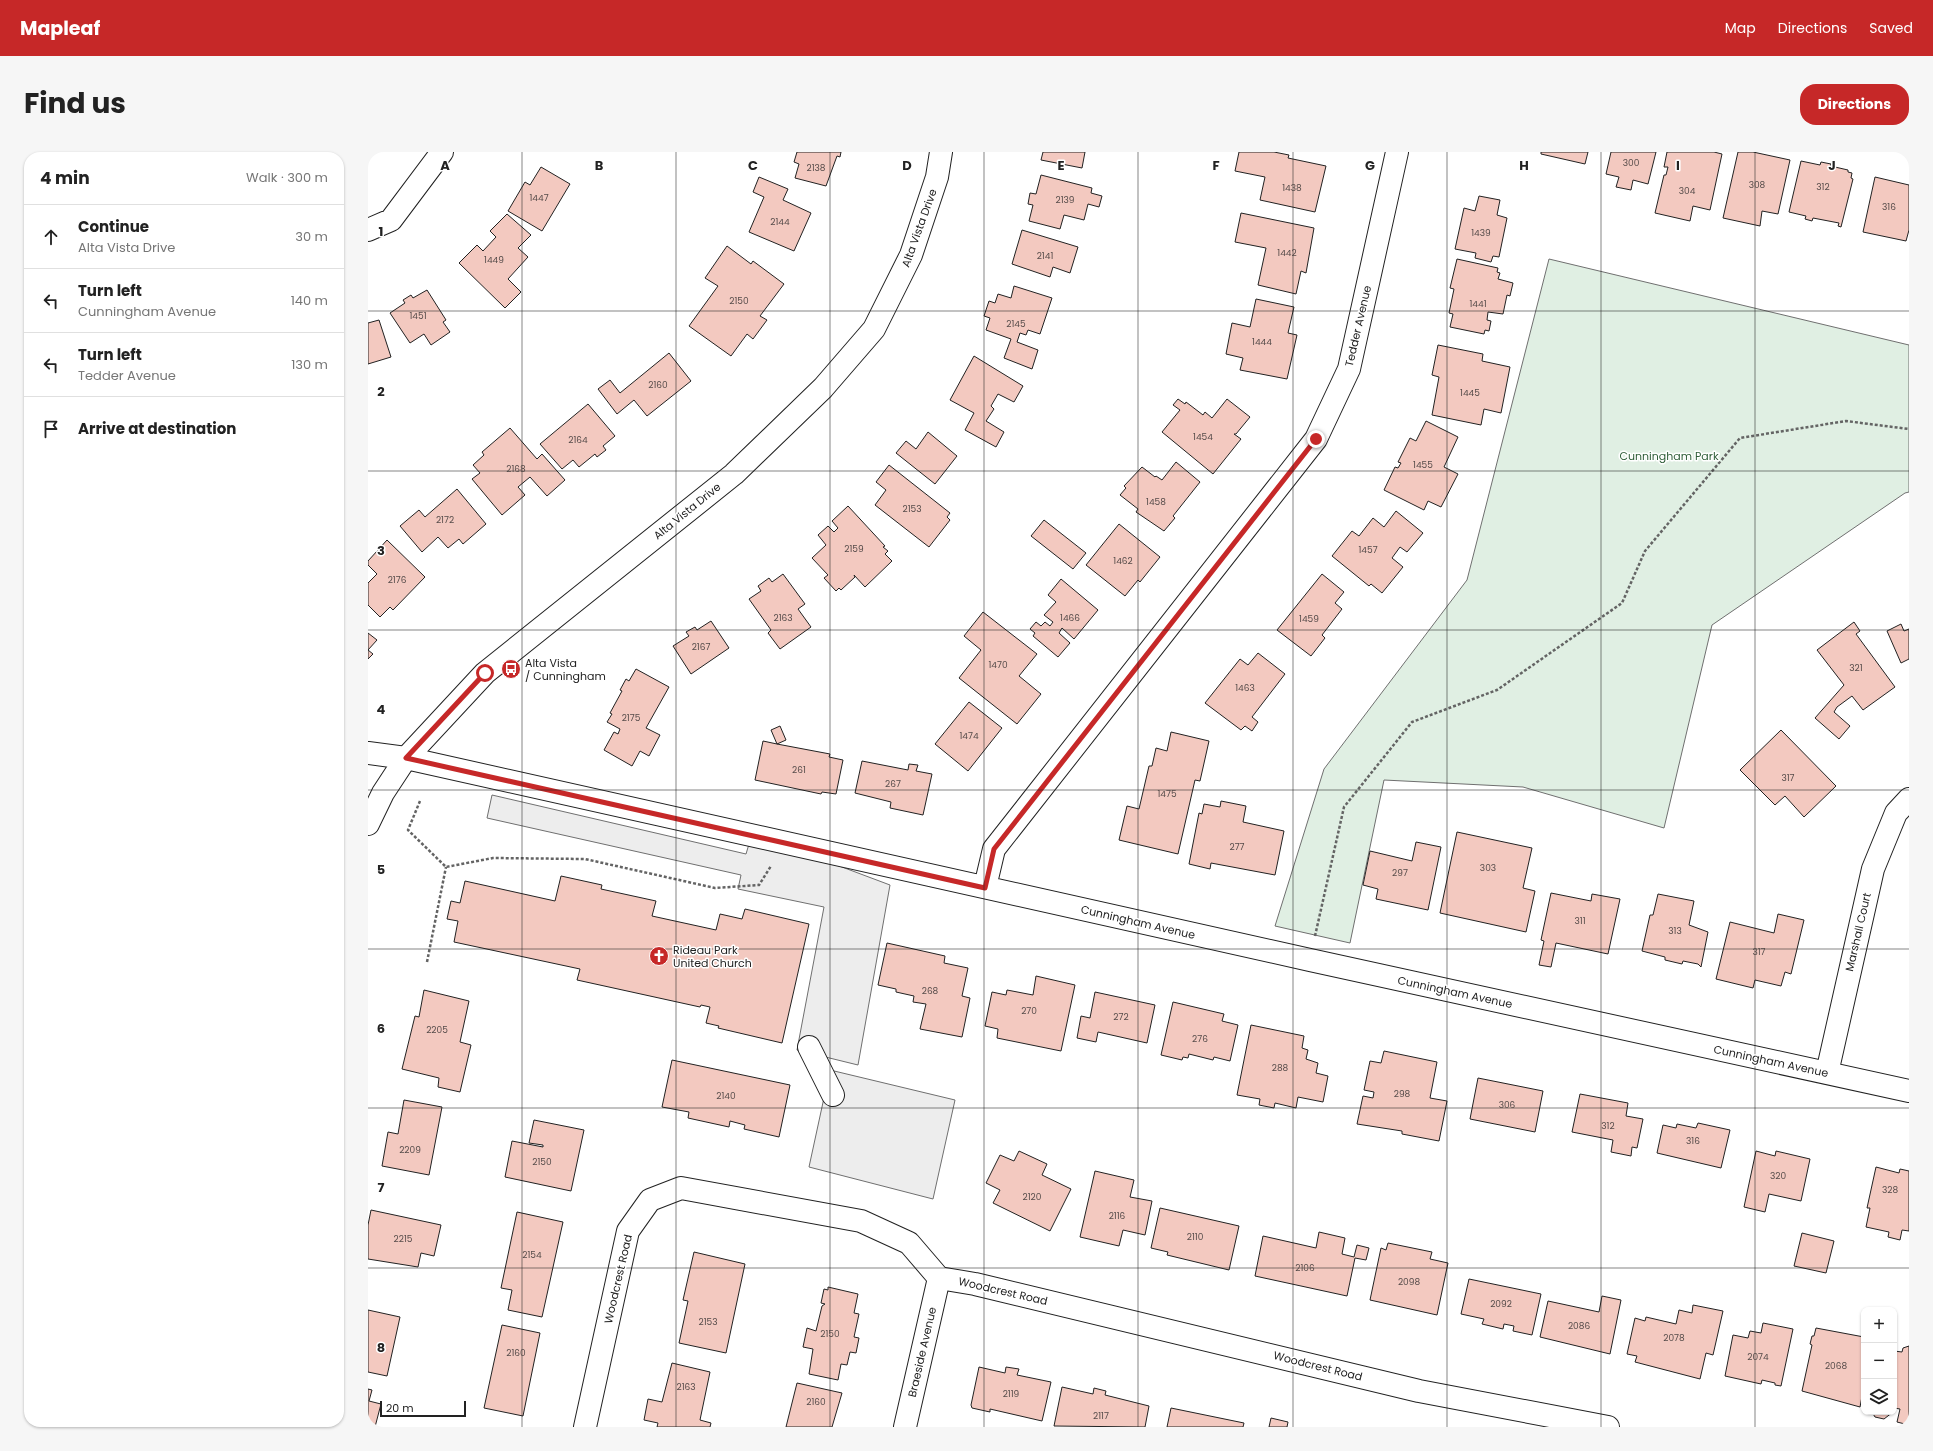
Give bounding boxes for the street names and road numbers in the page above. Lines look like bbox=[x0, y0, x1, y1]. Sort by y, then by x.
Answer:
street label: Alta Vista Drive bbox=[897, 186, 941, 269]
street label: Tedder Avenue bbox=[1341, 284, 1375, 368]
street label: Alta Vista Drive bbox=[650, 479, 724, 543]
street label: Marshall Court bbox=[1841, 891, 1875, 973]
street label: Cunningham Avenue bbox=[1079, 901, 1197, 943]
street label: Cunningham Avenue bbox=[1396, 972, 1514, 1012]
street label: Cunningham Avenue bbox=[1712, 1041, 1830, 1081]
street label: Woodcrest Road bbox=[600, 1233, 636, 1325]
street label: Woodcrest Road bbox=[957, 1273, 1049, 1309]
street label: Braeside Avenue bbox=[904, 1305, 940, 1399]
street label: Woodcrest Road bbox=[1272, 1347, 1364, 1385]

